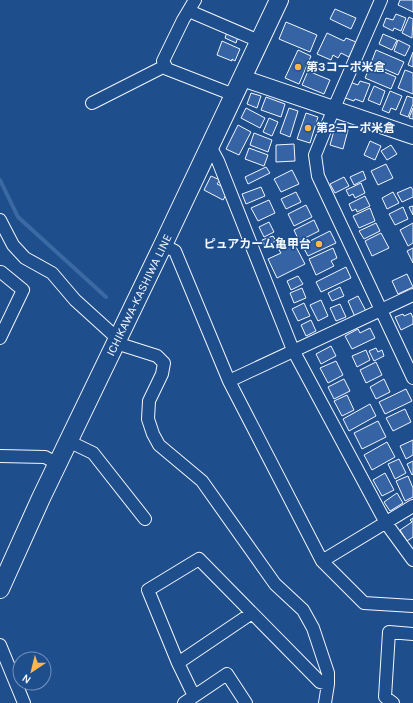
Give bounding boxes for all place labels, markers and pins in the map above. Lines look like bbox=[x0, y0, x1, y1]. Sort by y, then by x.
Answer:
place label: 第3コーポ米倉 bbox=[306, 60, 385, 74]
marker: 第3コーポ米倉 bbox=[293, 62, 303, 72]
place label: 第2コーポ米倉 bbox=[316, 121, 395, 135]
marker: 第2コーポ米倉 bbox=[303, 123, 313, 133]
place label: ピュアカーム亀甲台 bbox=[204, 237, 311, 251]
marker: ピュアカーム亀甲台 bbox=[314, 239, 324, 249]

